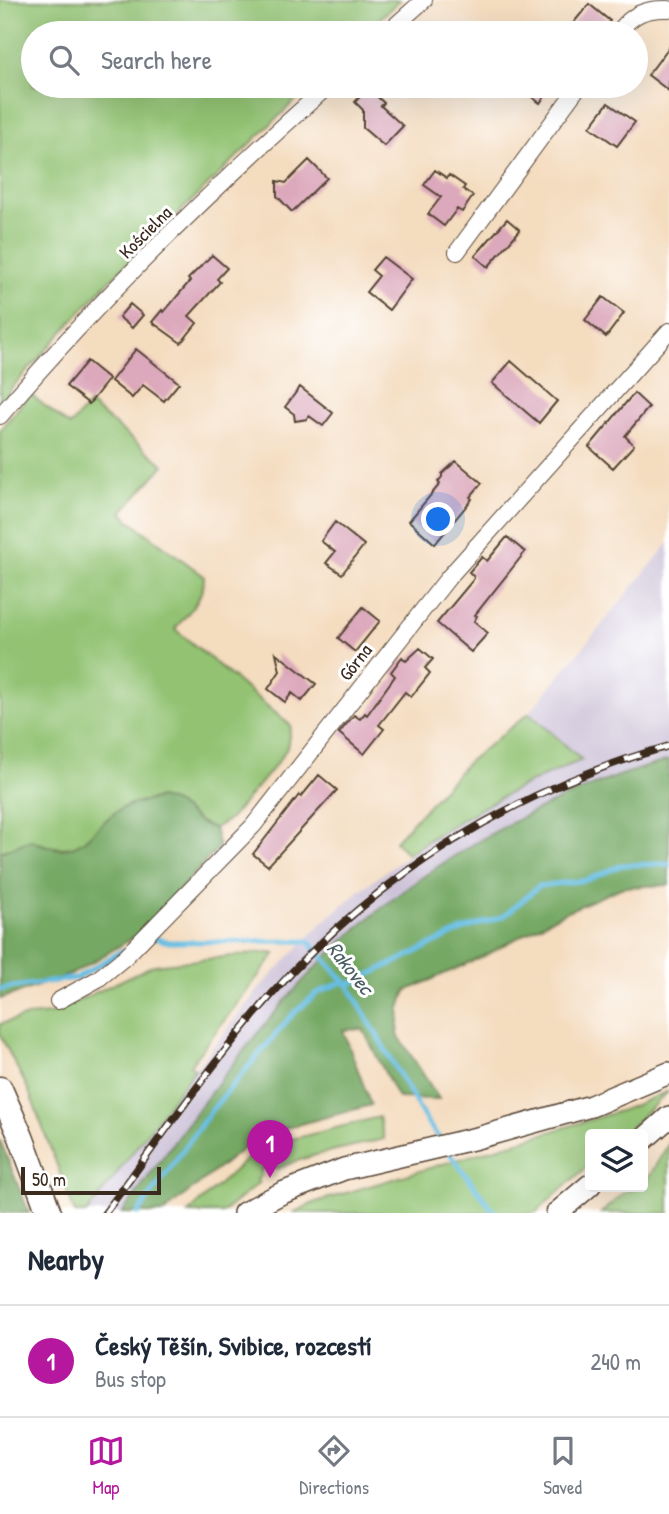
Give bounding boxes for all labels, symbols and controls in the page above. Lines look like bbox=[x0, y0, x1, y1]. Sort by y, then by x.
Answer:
search box bbox=[21, 21, 648, 98]
icon: search bbox=[45, 41, 83, 79]
text: Search here bbox=[101, 42, 212, 77]
street label: Kościelna bbox=[113, 199, 178, 264]
your location bbox=[421, 502, 455, 536]
street label: Górna bbox=[332, 638, 378, 686]
water label: Rakovec bbox=[321, 935, 382, 1002]
pin: 1 bbox=[247, 1120, 293, 1178]
map controls bbox=[585, 1129, 648, 1192]
button: layers bbox=[585, 1129, 648, 1192]
scale bar bbox=[21, 1164, 161, 1196]
text: 50 m bbox=[32, 1166, 66, 1192]
text: Nearby bbox=[28, 1239, 104, 1279]
text: Český Těšín, Svibice, rozcestí bbox=[95, 1328, 372, 1363]
text: 1 bbox=[47, 1346, 55, 1377]
text: 240 m bbox=[590, 1346, 641, 1377]
text: Bus stop bbox=[95, 1363, 166, 1394]
tab: Map bbox=[87, 1432, 125, 1500]
tab: Directions bbox=[299, 1432, 369, 1500]
tab: Saved bbox=[543, 1432, 582, 1500]

